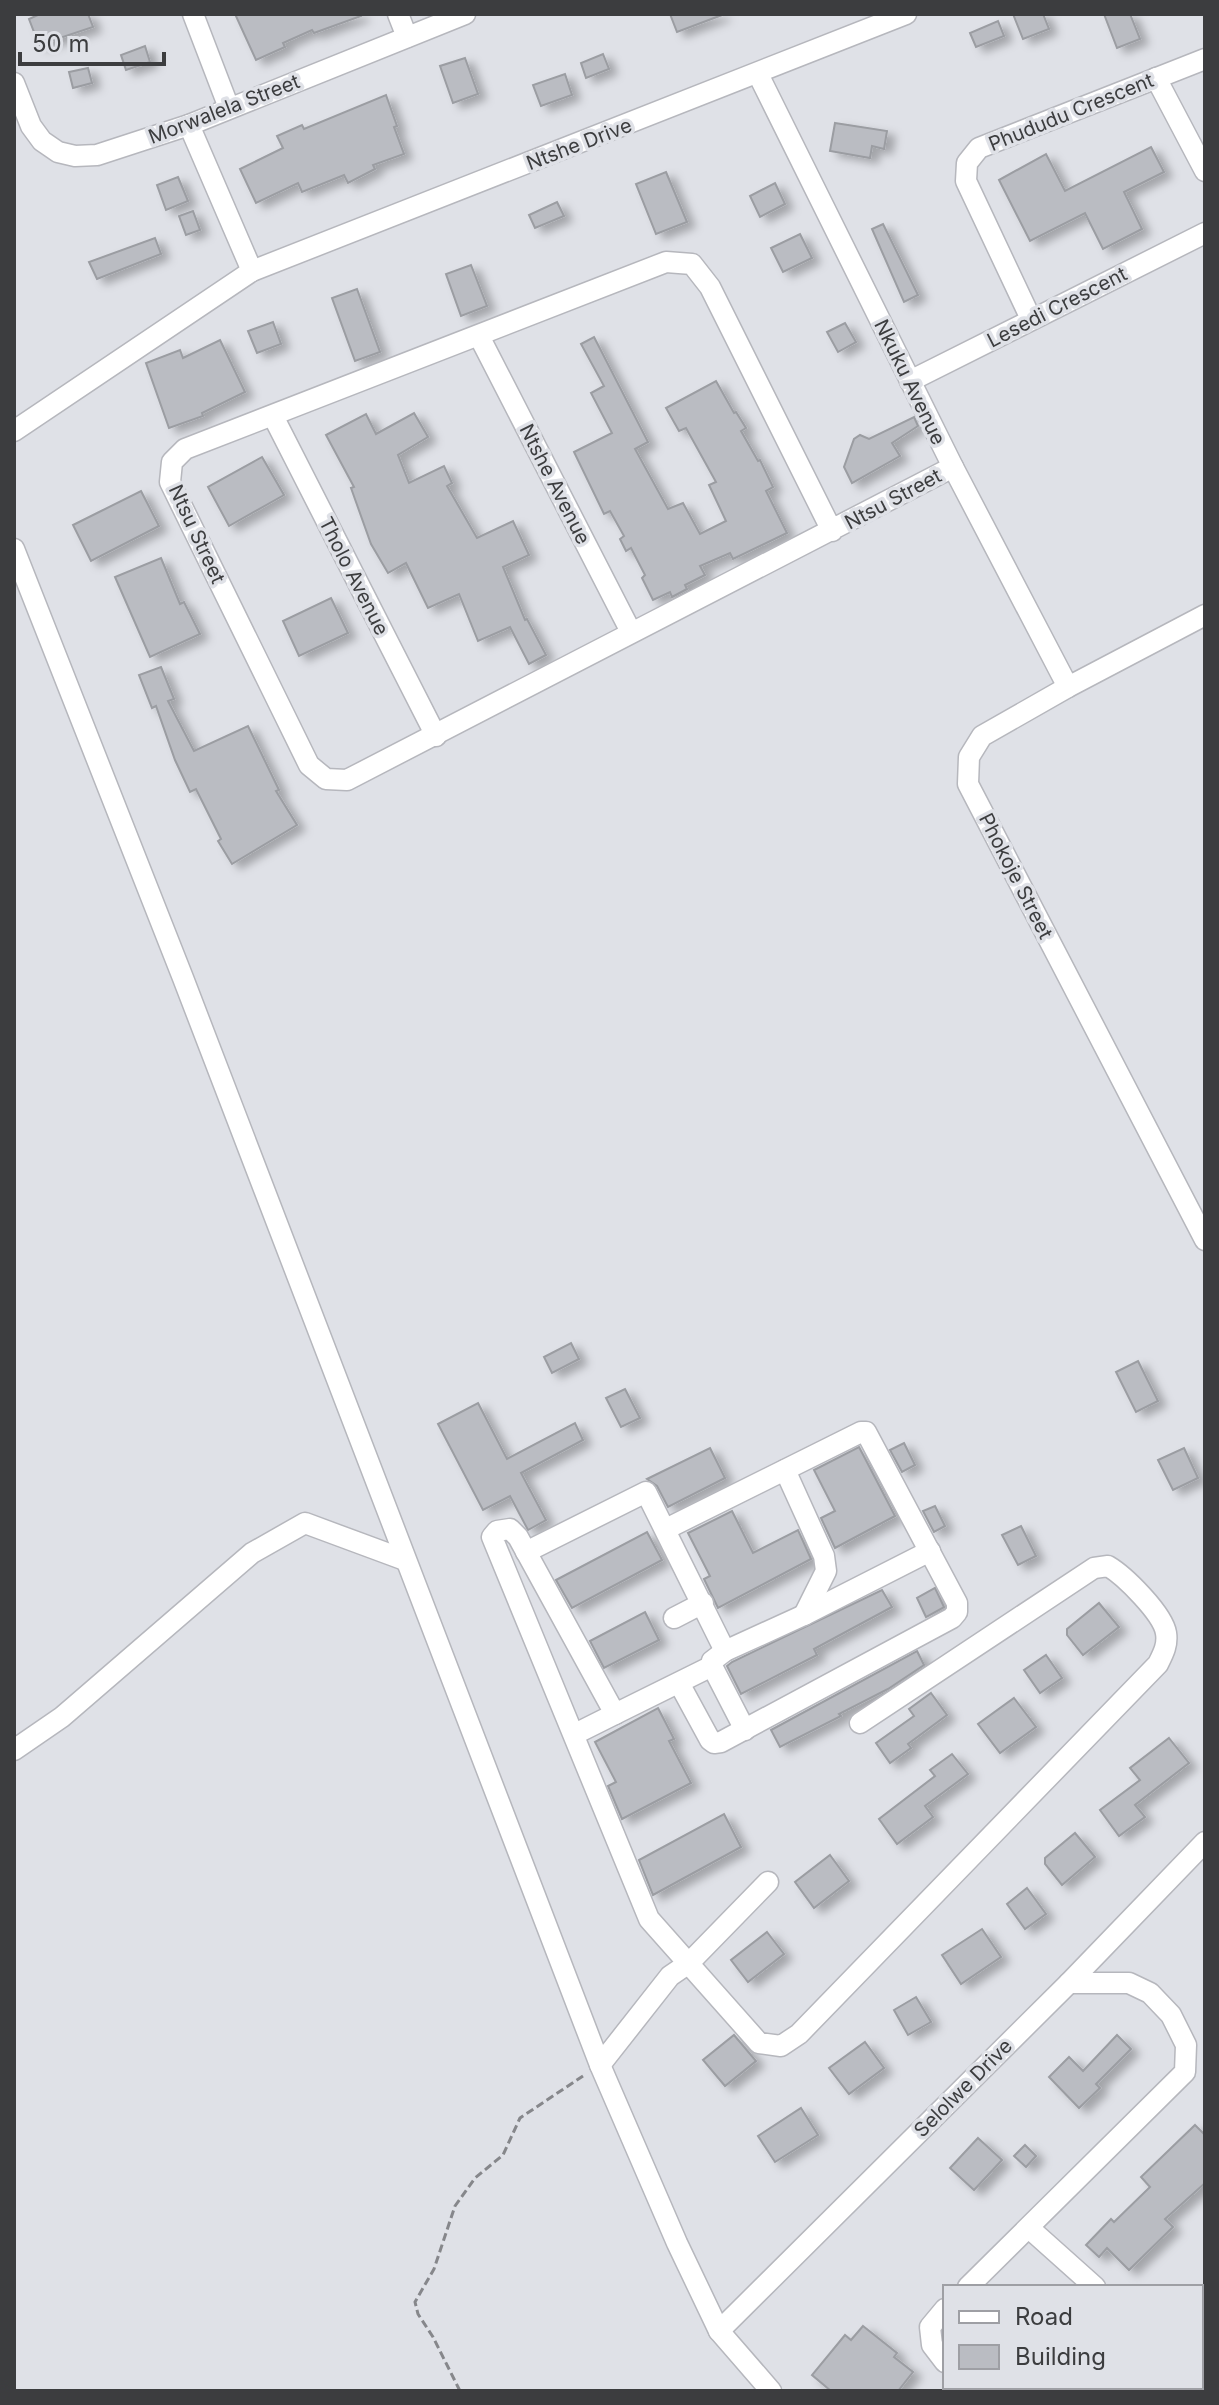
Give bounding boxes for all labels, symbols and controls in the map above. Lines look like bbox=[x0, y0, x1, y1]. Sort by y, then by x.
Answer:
scale bar bbox=[20, 16, 164, 66]
text: 50 m bbox=[32, 29, 90, 58]
street label: Phududu Crescent bbox=[985, 68, 1157, 156]
street label: Morwalela Street bbox=[145, 69, 303, 149]
street label: Ntshe Drive bbox=[523, 113, 635, 175]
street label: Lesedi Crescent bbox=[983, 261, 1131, 353]
street label: Nkuku Avenue bbox=[869, 315, 951, 449]
street label: Ntshe Avenue bbox=[514, 420, 596, 548]
street label: Ntsu Street bbox=[841, 463, 946, 535]
street label: Ntsu Street bbox=[164, 481, 230, 588]
street label: Tholo Avenue bbox=[314, 513, 394, 639]
street label: Phokoje Street bbox=[974, 809, 1058, 943]
street label: Selolwe Drive bbox=[909, 2034, 1017, 2142]
legend bbox=[943, 2285, 1203, 2389]
text: Road bbox=[1015, 2302, 1073, 2331]
text: Building bbox=[1015, 2342, 1106, 2371]

